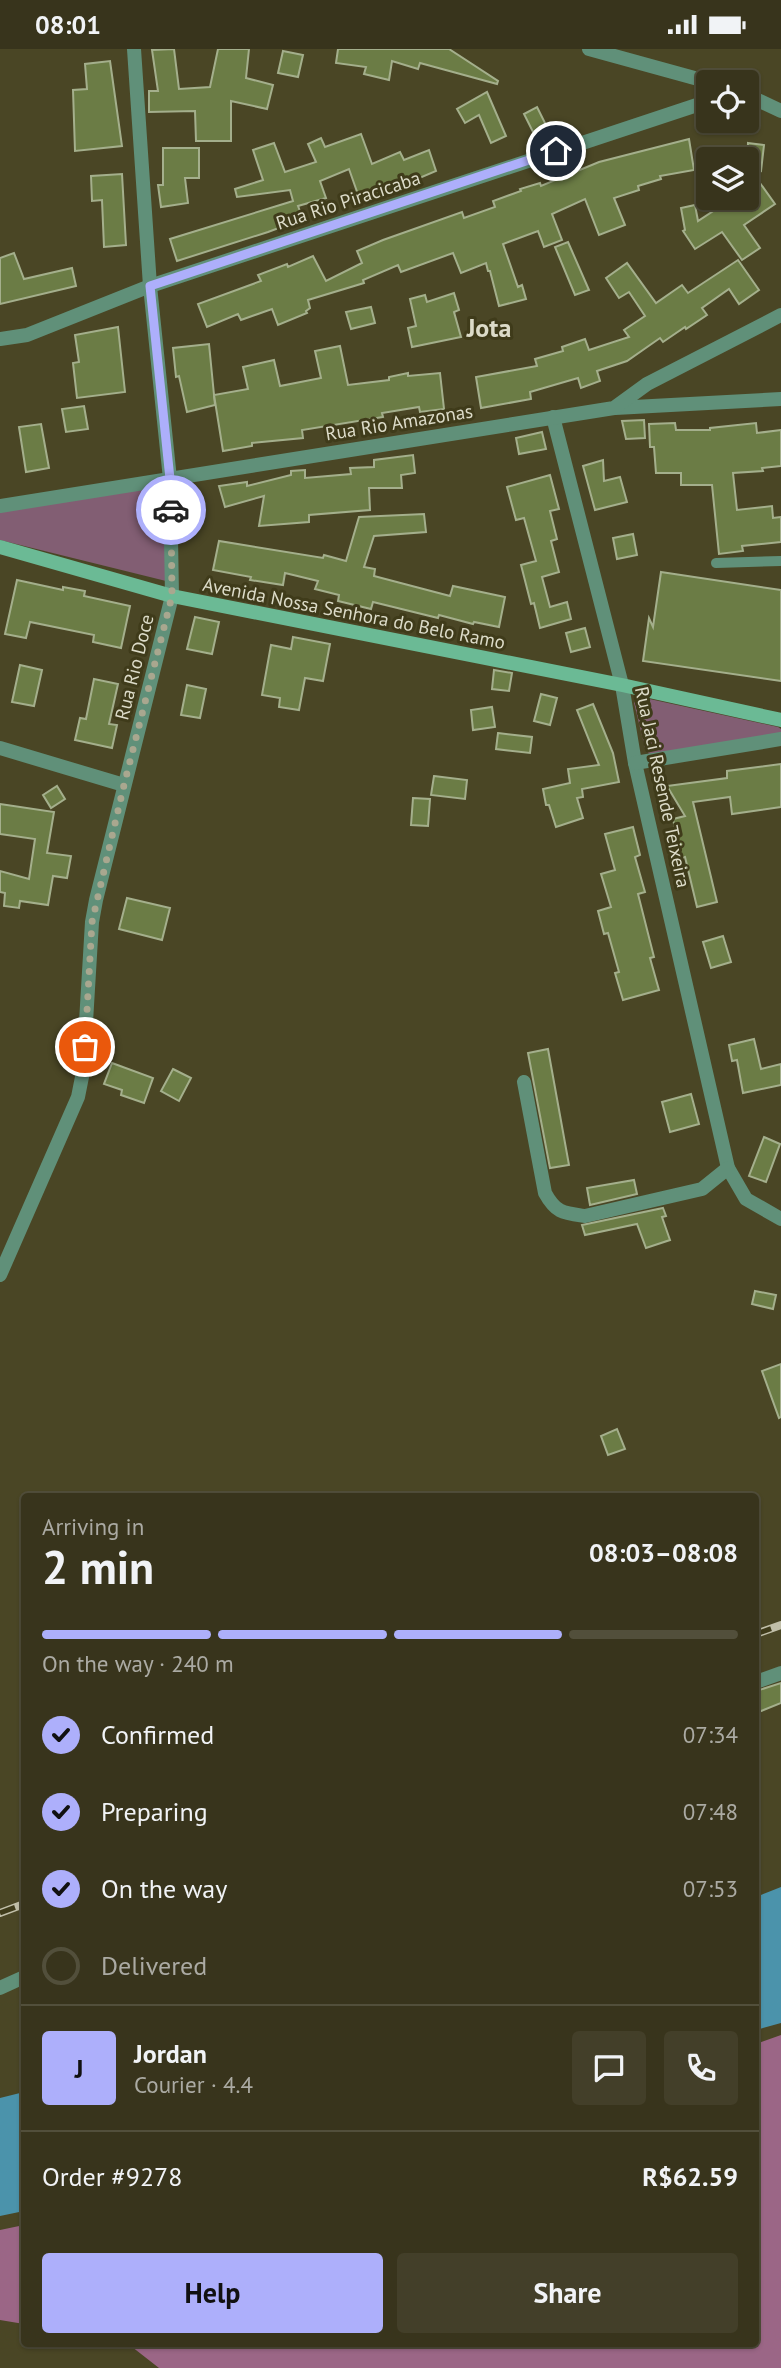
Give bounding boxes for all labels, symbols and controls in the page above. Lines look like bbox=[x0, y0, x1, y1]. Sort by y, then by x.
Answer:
text: 08:01 bbox=[35, 8, 101, 41]
map controls bbox=[696, 70, 759, 210]
button: locate bbox=[696, 70, 759, 133]
pin bbox=[526, 121, 586, 181]
icon: home bbox=[537, 132, 575, 170]
button: layers bbox=[696, 147, 759, 210]
street label: Rua Rio Piracicaba bbox=[273, 165, 423, 235]
district label: Jota bbox=[466, 311, 511, 344]
street label: Rua Rio Amazonas bbox=[324, 398, 474, 446]
courier bbox=[136, 475, 206, 545]
icon: car bbox=[152, 491, 190, 529]
street label: Avenida Nossa Senhora do Belo Ramo bbox=[201, 572, 507, 654]
street label: Rua Rio Doce bbox=[109, 612, 159, 722]
street label: Rua Jaci Resende Teixeira bbox=[630, 684, 696, 890]
pin bbox=[55, 1017, 115, 1077]
icon: bag bbox=[66, 1028, 104, 1066]
text: Arriving in bbox=[42, 1512, 144, 1541]
text: 08:03–08:08 bbox=[589, 1536, 738, 1569]
text: 2 min bbox=[42, 1537, 154, 1597]
text: On the way · 240 m bbox=[42, 1649, 234, 1678]
icon: check bbox=[42, 1716, 80, 1754]
text: Confirmed bbox=[101, 1718, 214, 1751]
text: 07:34 bbox=[683, 1720, 738, 1749]
icon: check bbox=[42, 1793, 80, 1831]
text: Preparing bbox=[101, 1795, 208, 1828]
text: 07:48 bbox=[683, 1797, 738, 1826]
icon: check bbox=[42, 1870, 80, 1908]
text: On the way bbox=[101, 1872, 227, 1905]
text: 07:53 bbox=[683, 1874, 738, 1903]
text: Delivered bbox=[101, 1949, 207, 1982]
button: chat bbox=[572, 2031, 646, 2105]
button: phone bbox=[664, 2031, 738, 2105]
text: Jordan bbox=[134, 2037, 207, 2070]
text: J bbox=[75, 2052, 83, 2085]
text: Courier · 4.4 bbox=[134, 2070, 253, 2099]
text: Order #9278 bbox=[42, 2160, 182, 2193]
text: R$62.59 bbox=[642, 2160, 738, 2193]
button: Help bbox=[42, 2253, 383, 2333]
button: Share bbox=[397, 2253, 738, 2333]

